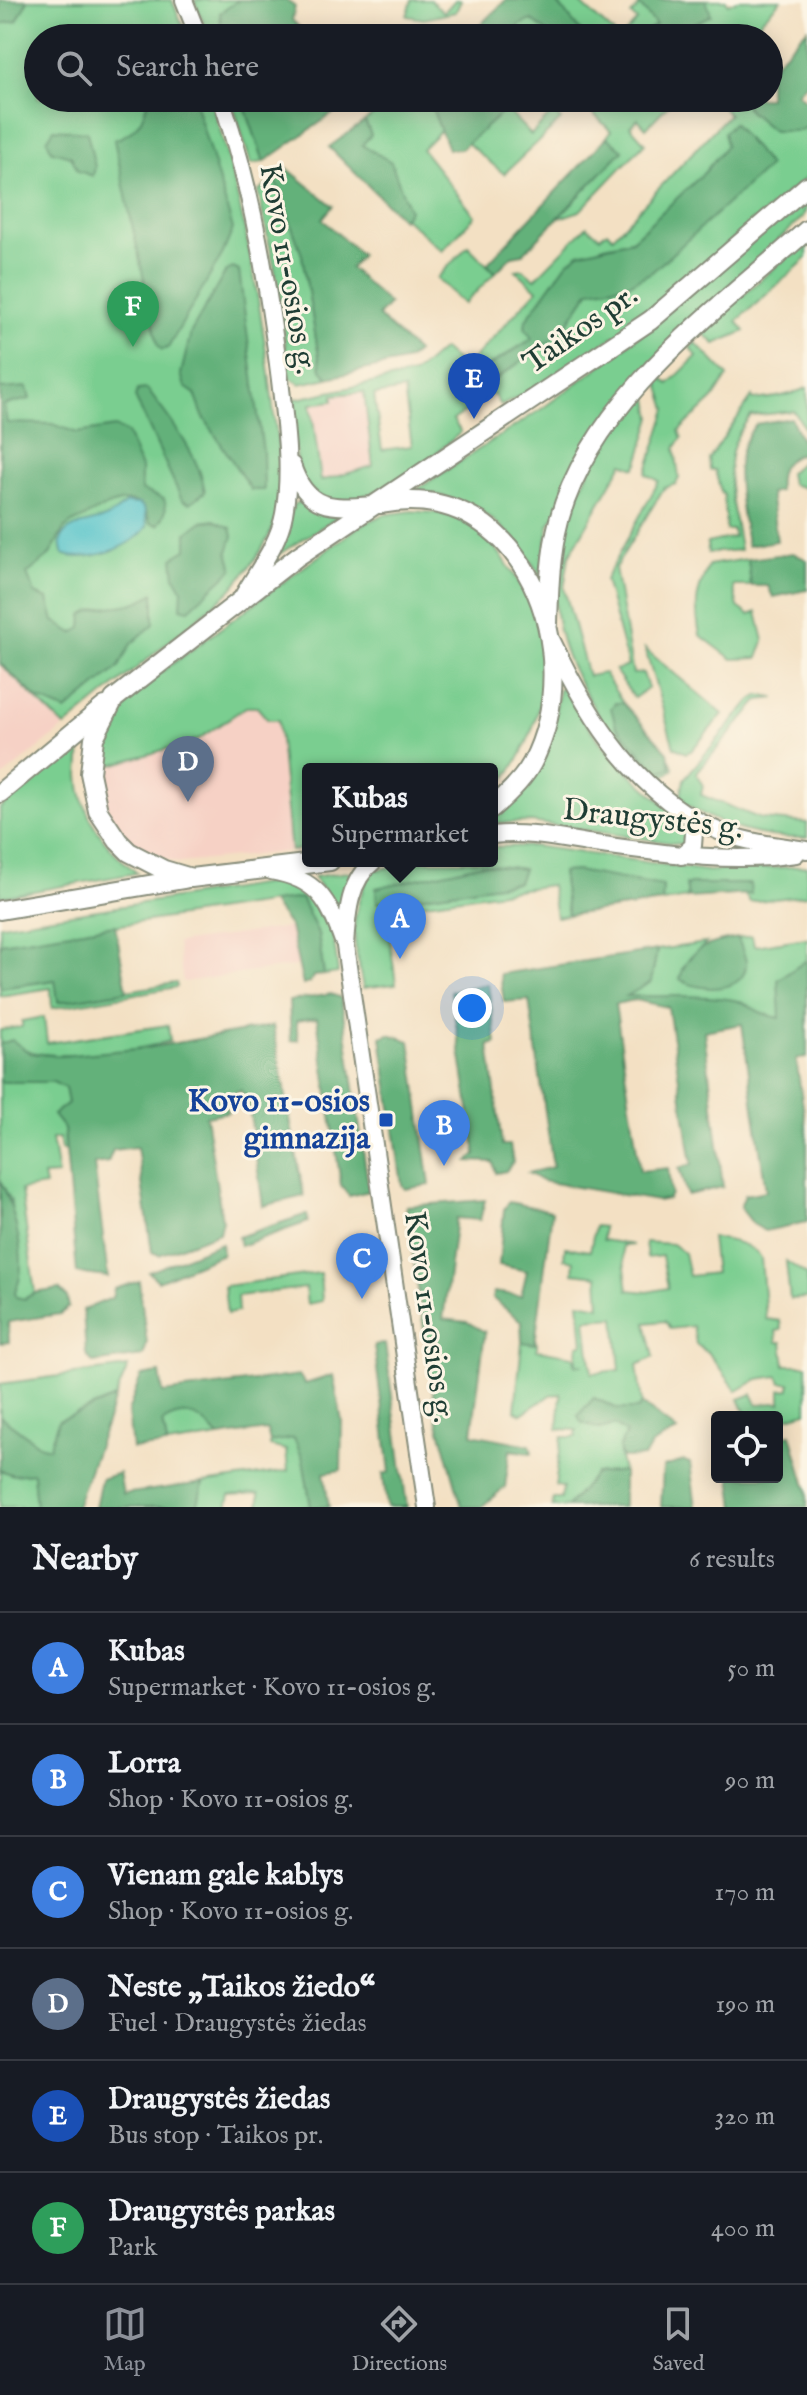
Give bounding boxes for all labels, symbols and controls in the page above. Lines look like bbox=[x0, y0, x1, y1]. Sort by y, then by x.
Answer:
search box bbox=[24, 24, 783, 112]
icon: search bbox=[52, 46, 96, 90]
text: Search here bbox=[116, 49, 259, 87]
street label: Kovo 11-osios g. bbox=[248, 160, 326, 378]
street label: Taikos pr. bbox=[516, 276, 646, 384]
pin: F bbox=[107, 281, 159, 347]
pin: E bbox=[448, 353, 500, 419]
pin: D bbox=[162, 736, 214, 802]
popup bbox=[302, 763, 498, 867]
text: Kubas bbox=[331, 780, 408, 818]
street label: Draugystės g. bbox=[561, 790, 745, 850]
text: Supermarket bbox=[331, 818, 469, 851]
pin: A bbox=[374, 893, 426, 959]
your location bbox=[452, 988, 492, 1028]
place label: Kovo 11-osios gimnazija bbox=[188, 1082, 371, 1160]
pin: B bbox=[418, 1100, 470, 1166]
marker: Kovo 11-osios gimnazija bbox=[377, 1111, 395, 1129]
street label: Kovo 11-osios g. bbox=[393, 1209, 463, 1425]
pin: C bbox=[336, 1233, 388, 1299]
map controls bbox=[711, 1411, 783, 1483]
button: locate bbox=[711, 1411, 783, 1483]
text: Nearby bbox=[32, 1538, 138, 1581]
text: 6 results bbox=[689, 1543, 775, 1576]
text: Kubas bbox=[108, 1633, 185, 1671]
text: A bbox=[49, 1652, 67, 1685]
text: 50 m bbox=[727, 1652, 775, 1685]
text: Supermarket · Kovo 11-osios g. bbox=[108, 1671, 436, 1704]
text: Lorra bbox=[108, 1745, 181, 1783]
text: B bbox=[49, 1764, 67, 1797]
text: 90 m bbox=[725, 1764, 775, 1797]
text: Shop · Kovo 11-osios g. bbox=[108, 1783, 353, 1816]
text: Vienam gale kablys bbox=[108, 1857, 344, 1895]
text: C bbox=[49, 1876, 67, 1909]
text: 170 m bbox=[715, 1876, 775, 1909]
text: Shop · Kovo 11-osios g. bbox=[108, 1895, 353, 1928]
text: Neste „Taikos žiedo“ bbox=[108, 1969, 375, 2007]
text: D bbox=[48, 1988, 68, 2021]
text: 190 m bbox=[715, 1988, 775, 2021]
text: Fuel · Draugystės žiedas bbox=[108, 2007, 367, 2040]
text: Draugystės žiedas bbox=[108, 2081, 330, 2119]
text: E bbox=[49, 2100, 67, 2133]
text: 320 m bbox=[715, 2100, 775, 2133]
text: Bus stop · Taikos pr. bbox=[108, 2119, 323, 2152]
text: Draugystės parkas bbox=[108, 2193, 335, 2231]
text: F bbox=[50, 2212, 66, 2245]
text: 400 m bbox=[711, 2212, 775, 2245]
text: Park bbox=[108, 2231, 157, 2264]
tab: Map bbox=[103, 2302, 147, 2378]
tab: Directions bbox=[352, 2302, 447, 2378]
tab: Saved bbox=[652, 2302, 704, 2378]

